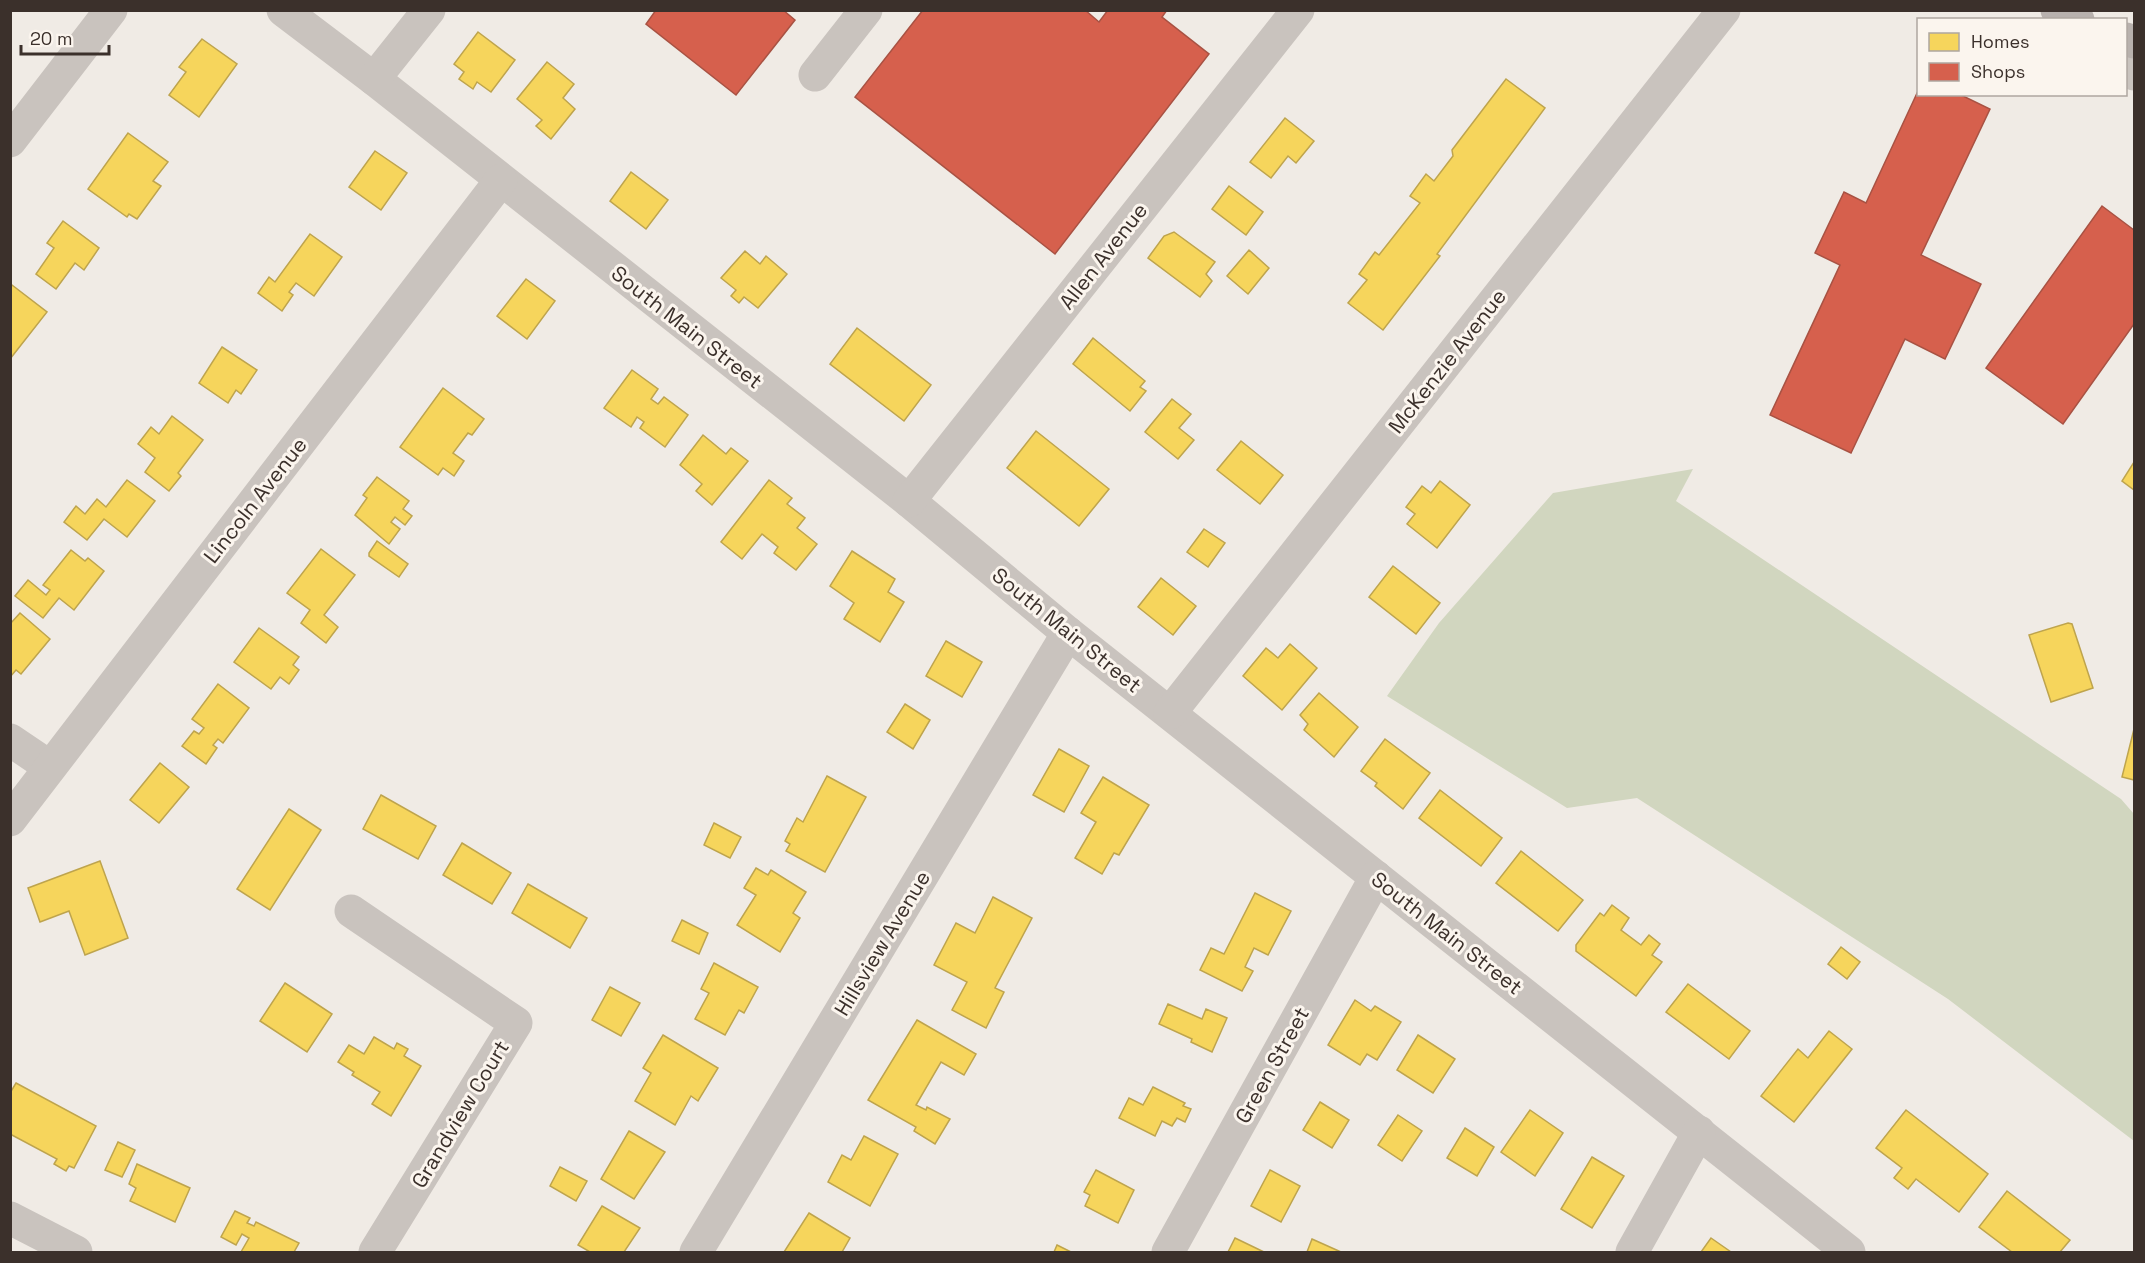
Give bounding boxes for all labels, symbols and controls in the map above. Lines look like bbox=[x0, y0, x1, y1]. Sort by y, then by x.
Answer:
scale bar bbox=[21, 18, 110, 56]
legend bbox=[1917, 18, 2127, 96]
text: 20 m bbox=[30, 27, 73, 50]
text: Homes bbox=[1971, 30, 2030, 53]
text: Shops bbox=[1971, 60, 2025, 83]
street label: Allen Avenue bbox=[1053, 197, 1153, 315]
street label: South Main Street bbox=[606, 260, 768, 394]
street label: McKenzie Avenue bbox=[1382, 283, 1512, 439]
street label: Lincoln Avenue bbox=[197, 432, 313, 568]
street label: South Main Street bbox=[987, 561, 1147, 699]
street label: Hillsview Avenue bbox=[828, 865, 936, 1021]
street label: South Main Street bbox=[1366, 866, 1528, 1000]
street label: Green Street bbox=[1229, 1002, 1315, 1128]
street label: Grandview Court bbox=[405, 1035, 515, 1193]

